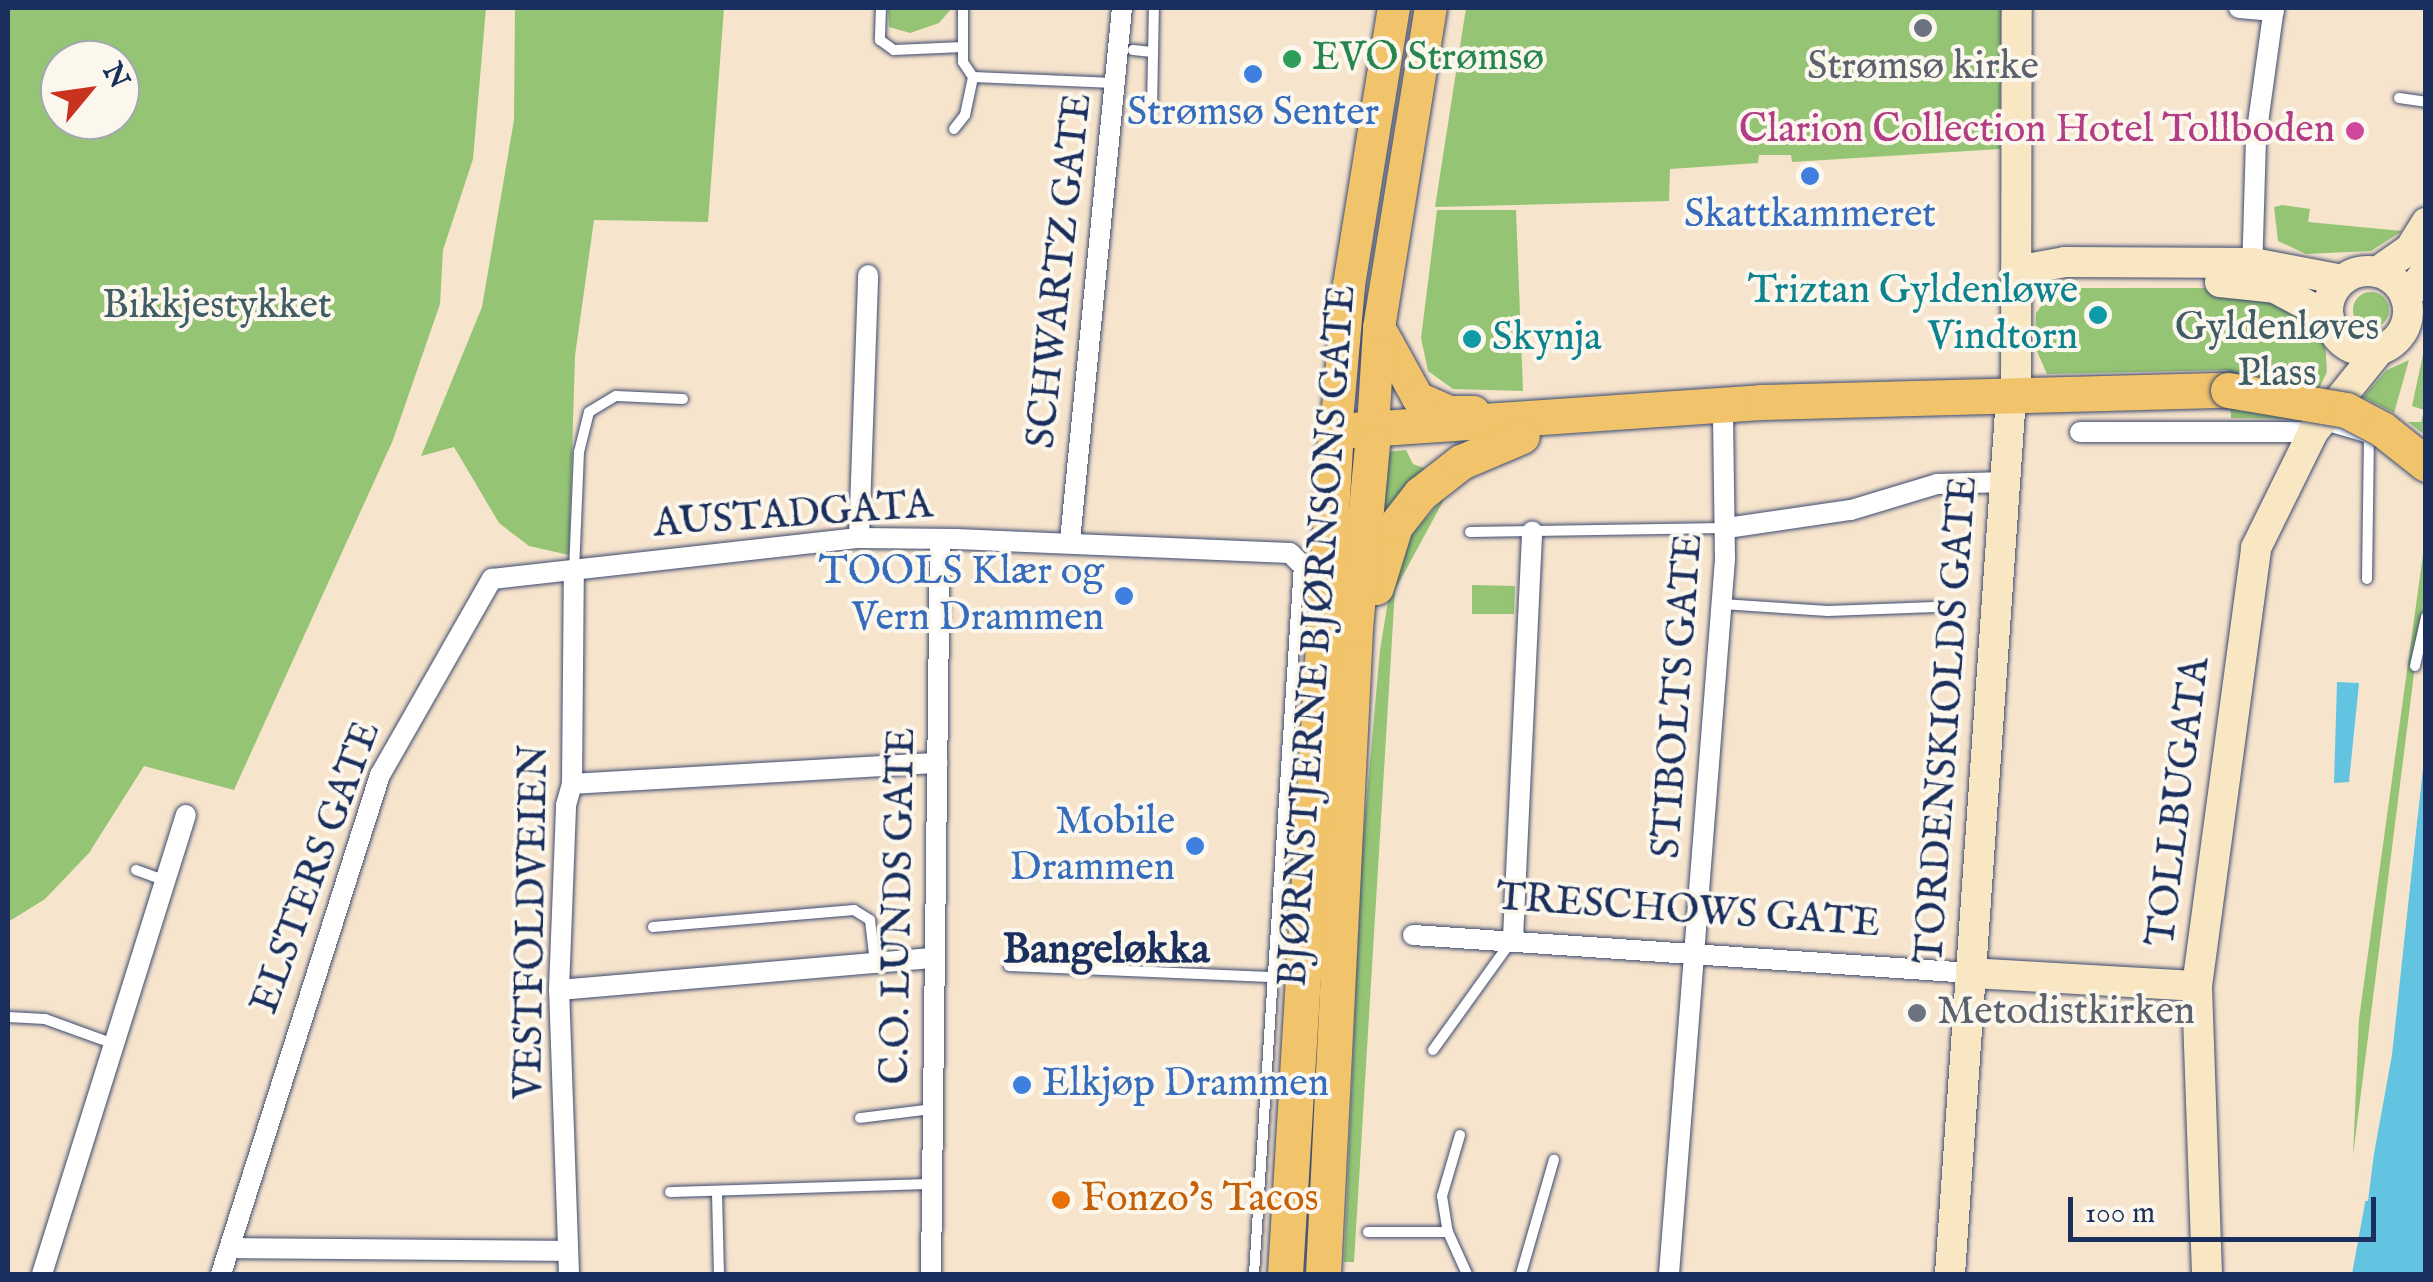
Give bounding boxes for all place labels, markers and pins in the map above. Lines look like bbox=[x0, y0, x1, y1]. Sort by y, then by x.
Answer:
marker: Strømsø kirke bbox=[1912, 17, 1934, 39]
place label: EVO Strømsø bbox=[1312, 35, 1544, 83]
place label: Strømsø kirke bbox=[1807, 44, 2039, 92]
marker: EVO Strømsø bbox=[1281, 48, 1303, 70]
marker: Strømsø Senter bbox=[1242, 63, 1264, 85]
place label: Strømsø Senter bbox=[1127, 90, 1379, 138]
place label: Clarion Collection Hotel Tollboden bbox=[1739, 107, 2335, 155]
marker: Clarion Collection Hotel Tollboden bbox=[2344, 120, 2366, 142]
marker: Skattkammeret bbox=[1799, 165, 1821, 187]
place label: Skattkammeret bbox=[1684, 192, 1936, 240]
place label: Triztan Gyldenløwe Vindtorn bbox=[1748, 268, 2078, 362]
marker: Triztan Gyldenløwe Vindtorn bbox=[2087, 304, 2109, 326]
place label: Skynja bbox=[1492, 315, 1602, 363]
marker: Skynja bbox=[1461, 328, 1483, 350]
place label: TOOLS Klær og Vern Drammen bbox=[819, 549, 1104, 643]
marker: TOOLS Klær og Vern Drammen bbox=[1113, 585, 1135, 607]
place label: Mobile Drammen bbox=[1010, 799, 1175, 893]
marker: Mobile Drammen bbox=[1184, 835, 1206, 857]
place label: Metodistkirken bbox=[1937, 989, 2195, 1037]
marker: Metodistkirken bbox=[1906, 1002, 1928, 1024]
place label: Elkjøp Drammen bbox=[1042, 1061, 1329, 1109]
marker: Elkjøp Drammen bbox=[1011, 1074, 1033, 1096]
place label: Fonzo's Tacos bbox=[1081, 1176, 1319, 1224]
marker: Fonzo's Tacos bbox=[1050, 1189, 1072, 1211]

